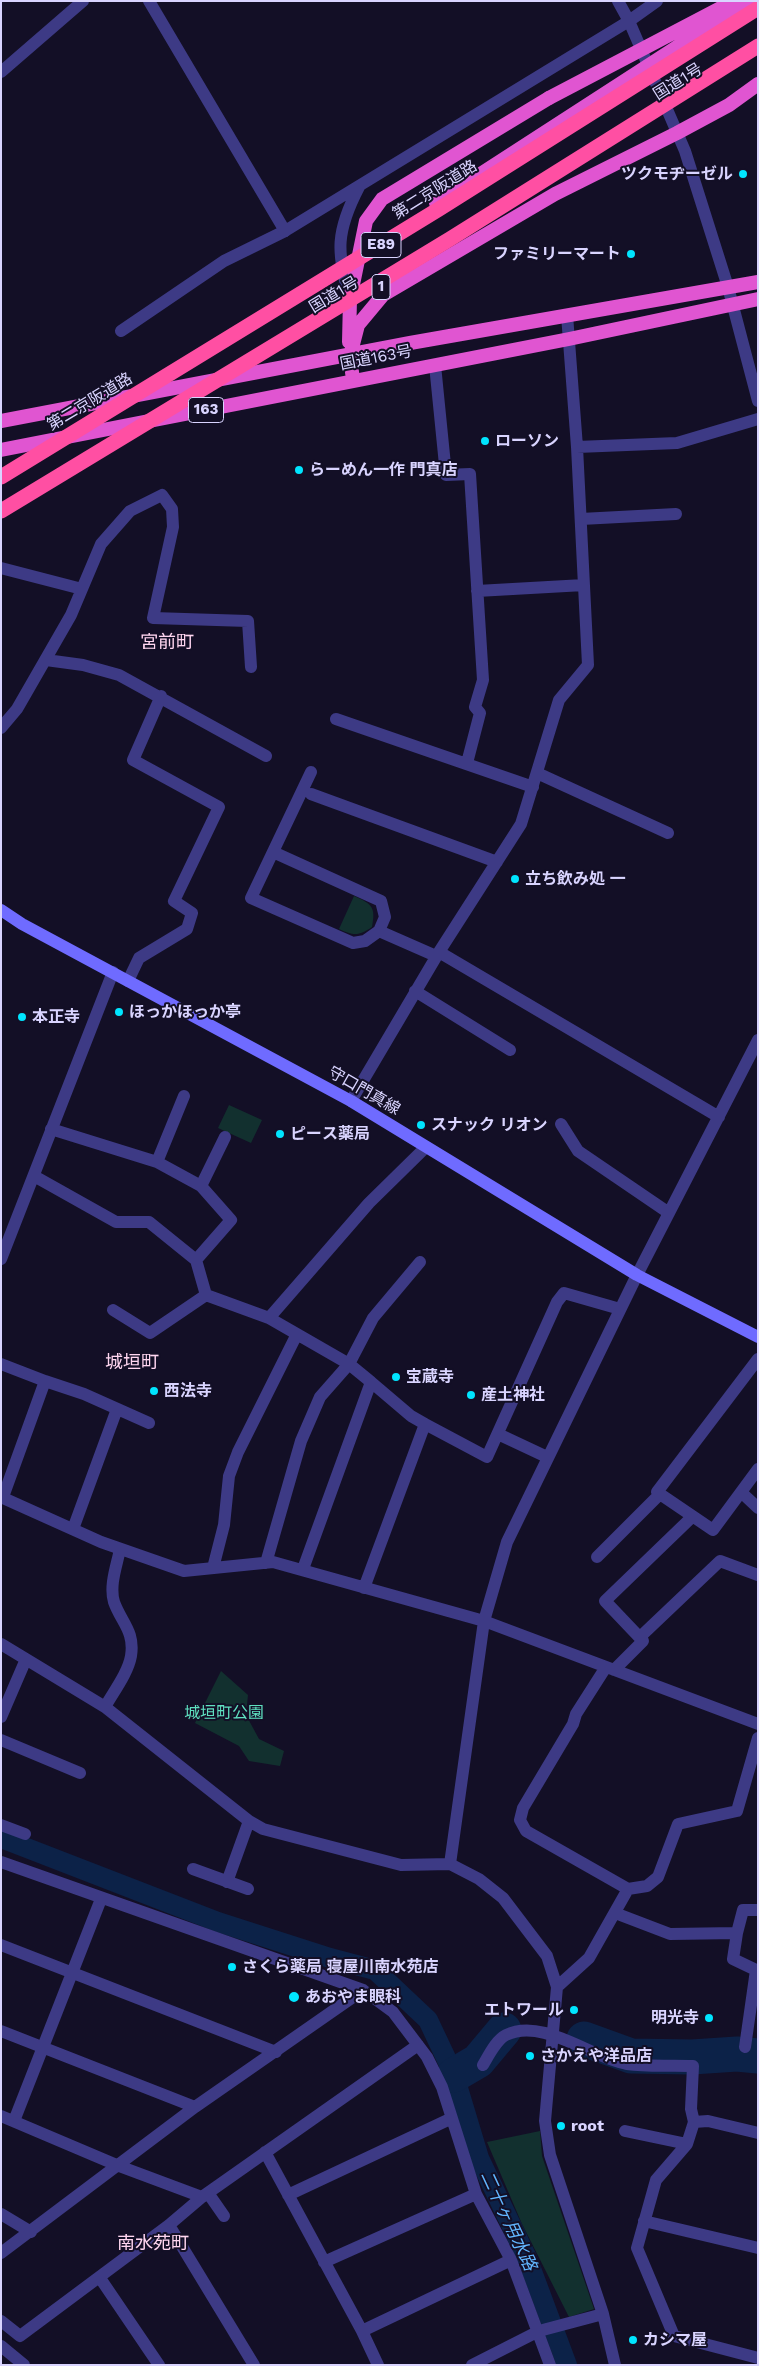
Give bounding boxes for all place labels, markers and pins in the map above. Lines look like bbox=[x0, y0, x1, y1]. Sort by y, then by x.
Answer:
place label: ツクモヂーゼル bbox=[621, 164, 733, 184]
marker: ツクモヂーゼル bbox=[737, 168, 749, 180]
place label: ファミリーマート bbox=[493, 244, 621, 264]
marker: ファミリーマート bbox=[625, 248, 637, 260]
place label: ローソン bbox=[495, 431, 559, 451]
marker: ローソン bbox=[479, 435, 491, 447]
place label: らーめん一作 門真店 bbox=[309, 460, 458, 480]
marker: らーめん一作 門真店 bbox=[293, 464, 305, 476]
place label: 立ち飲み処 一 bbox=[525, 869, 626, 889]
marker: 立ち飲み処 一 bbox=[509, 873, 521, 885]
place label: ほっかほっか亭 bbox=[129, 1002, 241, 1022]
marker: ほっかほっか亭 bbox=[113, 1006, 125, 1018]
place label: 本正寺 bbox=[32, 1007, 80, 1027]
marker: 本正寺 bbox=[16, 1011, 28, 1023]
place label: スナック リオン bbox=[431, 1115, 548, 1135]
marker: スナック リオン bbox=[415, 1119, 427, 1131]
place label: ピース薬局 bbox=[290, 1124, 370, 1144]
marker: ピース薬局 bbox=[274, 1128, 286, 1140]
place label: 宝蔵寺 bbox=[406, 1367, 454, 1387]
marker: 宝蔵寺 bbox=[390, 1371, 402, 1383]
place label: 西法寺 bbox=[164, 1381, 212, 1401]
marker: 西法寺 bbox=[148, 1385, 160, 1397]
place label: 産土神社 bbox=[481, 1385, 545, 1405]
marker: 産土神社 bbox=[465, 1389, 477, 1401]
place label: さくら薬局 寝屋川南水苑店 bbox=[242, 1957, 439, 1977]
marker: さくら薬局 寝屋川南水苑店 bbox=[226, 1961, 238, 1973]
place label: あおやま眼科 bbox=[305, 1987, 401, 2007]
marker: あおやま眼科 bbox=[287, 1990, 301, 2004]
place label: エトワール bbox=[484, 2000, 564, 2020]
marker: エトワール bbox=[568, 2004, 580, 2016]
place label: 明光寺 bbox=[651, 2008, 699, 2028]
marker: 明光寺 bbox=[703, 2012, 715, 2024]
place label: さかえや洋品店 bbox=[540, 2046, 652, 2066]
marker: さかえや洋品店 bbox=[524, 2050, 536, 2062]
place label: root bbox=[571, 2116, 604, 2136]
marker: root bbox=[555, 2120, 567, 2132]
place label: カシマ屋 bbox=[643, 2330, 707, 2350]
marker: カシマ屋 bbox=[627, 2334, 639, 2346]

